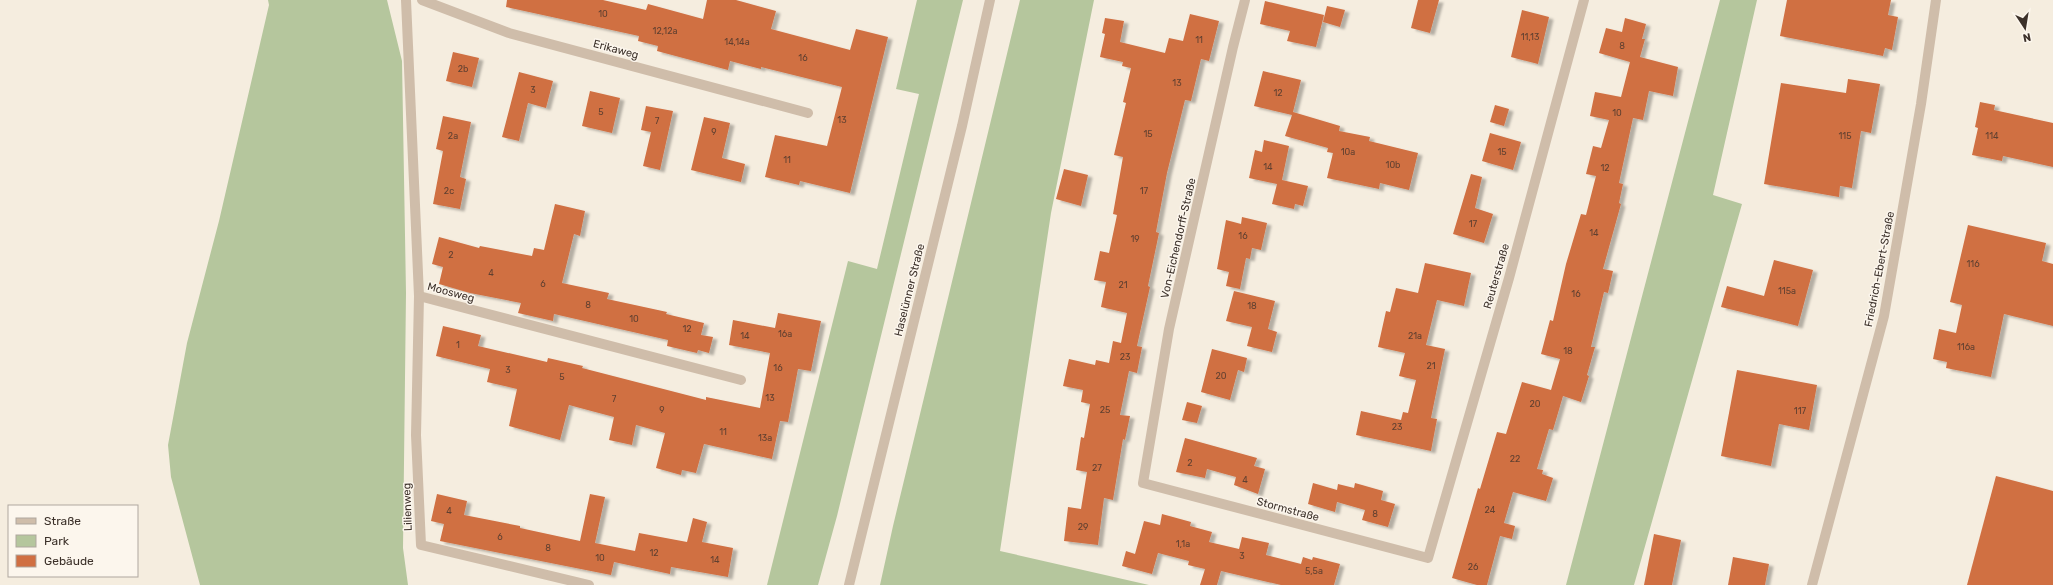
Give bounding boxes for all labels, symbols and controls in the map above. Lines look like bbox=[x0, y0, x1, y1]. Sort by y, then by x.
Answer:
north arrow bbox=[2005, 8, 2045, 48]
house number: 10 bbox=[598, 9, 608, 19]
house number: 12,12a bbox=[653, 26, 677, 36]
text: N bbox=[2022, 30, 2032, 44]
house number: 11,13 bbox=[1521, 32, 1539, 42]
house number: 11 bbox=[1195, 35, 1203, 45]
street label: Erikaweg bbox=[592, 37, 640, 62]
house number: 14,14a bbox=[724, 37, 750, 47]
house number: 8 bbox=[1619, 41, 1625, 51]
house number: 16 bbox=[798, 53, 808, 63]
house number: 2b bbox=[458, 64, 468, 74]
house number: 13 bbox=[1172, 78, 1182, 88]
house number: 3 bbox=[530, 85, 536, 95]
house number: 12 bbox=[1273, 88, 1283, 98]
house number: 5 bbox=[598, 107, 604, 117]
house number: 10 bbox=[1612, 108, 1622, 118]
house number: 13 bbox=[837, 115, 847, 125]
house number: 7 bbox=[655, 116, 660, 126]
house number: 9 bbox=[711, 127, 717, 137]
house number: 15 bbox=[1143, 129, 1153, 139]
house number: 2a bbox=[448, 131, 458, 141]
house number: 115 bbox=[1838, 131, 1852, 141]
house number: 114 bbox=[1985, 131, 1999, 141]
house number: 10a bbox=[1341, 147, 1355, 157]
house number: 15 bbox=[1497, 147, 1507, 157]
house number: 11 bbox=[783, 155, 791, 165]
house number: 10b bbox=[1386, 160, 1400, 170]
house number: 14 bbox=[1263, 162, 1273, 172]
house number: 12 bbox=[1600, 163, 1610, 173]
street label: Von-Eichendorff-Straße bbox=[1158, 177, 1199, 300]
house number: 2c bbox=[444, 186, 454, 196]
house number: 17 bbox=[1140, 186, 1149, 196]
street label: Friedrich-Ebert-Straße bbox=[1862, 210, 1897, 328]
house number: 17 bbox=[1469, 219, 1478, 229]
house number: 14 bbox=[1589, 228, 1599, 238]
house number: 16 bbox=[1238, 231, 1248, 241]
house number: 19 bbox=[1130, 234, 1140, 244]
street label: Haselünner Straße bbox=[892, 242, 927, 338]
street label: Reuterstraße bbox=[1481, 242, 1512, 310]
house number: 2 bbox=[448, 250, 454, 260]
house number: 116 bbox=[1966, 259, 1980, 269]
house number: 4 bbox=[488, 268, 494, 278]
house number: 6 bbox=[540, 279, 546, 289]
street label: Moosweg bbox=[426, 280, 476, 305]
house number: 21 bbox=[1118, 280, 1128, 290]
house number: 115a bbox=[1778, 286, 1796, 296]
house number: 16 bbox=[1571, 289, 1581, 299]
house number: 8 bbox=[585, 300, 591, 310]
house number: 18 bbox=[1247, 301, 1257, 311]
house number: 10 bbox=[629, 314, 639, 324]
house number: 12 bbox=[682, 324, 692, 334]
house number: 16a bbox=[778, 329, 792, 339]
house number: 14 bbox=[740, 331, 750, 341]
house number: 21a bbox=[1408, 331, 1422, 341]
house number: 1 bbox=[456, 340, 460, 350]
house number: 116a bbox=[1957, 342, 1975, 352]
house number: 18 bbox=[1563, 346, 1573, 356]
house number: 23 bbox=[1120, 352, 1130, 362]
house number: 21 bbox=[1426, 361, 1436, 371]
house number: 16 bbox=[773, 363, 783, 373]
house number: 3 bbox=[505, 365, 511, 375]
house number: 20 bbox=[1216, 371, 1227, 381]
house number: 5 bbox=[559, 372, 565, 382]
house number: 13 bbox=[765, 393, 775, 403]
house number: 7 bbox=[612, 394, 617, 404]
house number: 20 bbox=[1530, 399, 1541, 409]
house number: 9 bbox=[659, 405, 665, 415]
house number: 25 bbox=[1100, 405, 1110, 415]
house number: 117 bbox=[1794, 406, 1807, 416]
house number: 23 bbox=[1392, 422, 1402, 432]
house number: 11 bbox=[719, 427, 727, 437]
house number: 13a bbox=[758, 433, 772, 443]
house number: 22 bbox=[1510, 454, 1520, 464]
house number: 2 bbox=[1187, 458, 1193, 468]
house number: 27 bbox=[1092, 463, 1102, 473]
house number: 4 bbox=[1242, 475, 1248, 485]
street label: Lilienweg bbox=[400, 483, 415, 531]
street label: Stormstraße bbox=[1255, 495, 1321, 524]
legend bbox=[8, 505, 138, 577]
house number: 24 bbox=[1485, 505, 1496, 515]
house number: 4 bbox=[446, 506, 452, 516]
house number: 8 bbox=[1372, 509, 1378, 519]
text: Straße bbox=[44, 514, 81, 528]
house number: 29 bbox=[1078, 522, 1088, 532]
house number: 6 bbox=[497, 532, 503, 542]
text: Park bbox=[44, 534, 70, 548]
house number: 1,1a bbox=[1176, 539, 1190, 549]
house number: 8 bbox=[545, 543, 551, 553]
house number: 12 bbox=[649, 548, 659, 558]
house number: 3 bbox=[1239, 551, 1245, 561]
house number: 10 bbox=[595, 553, 605, 563]
text: Gebäude bbox=[44, 554, 94, 568]
house number: 14 bbox=[710, 555, 720, 565]
house number: 26 bbox=[1468, 562, 1479, 572]
house number: 5,5a bbox=[1305, 566, 1323, 576]

